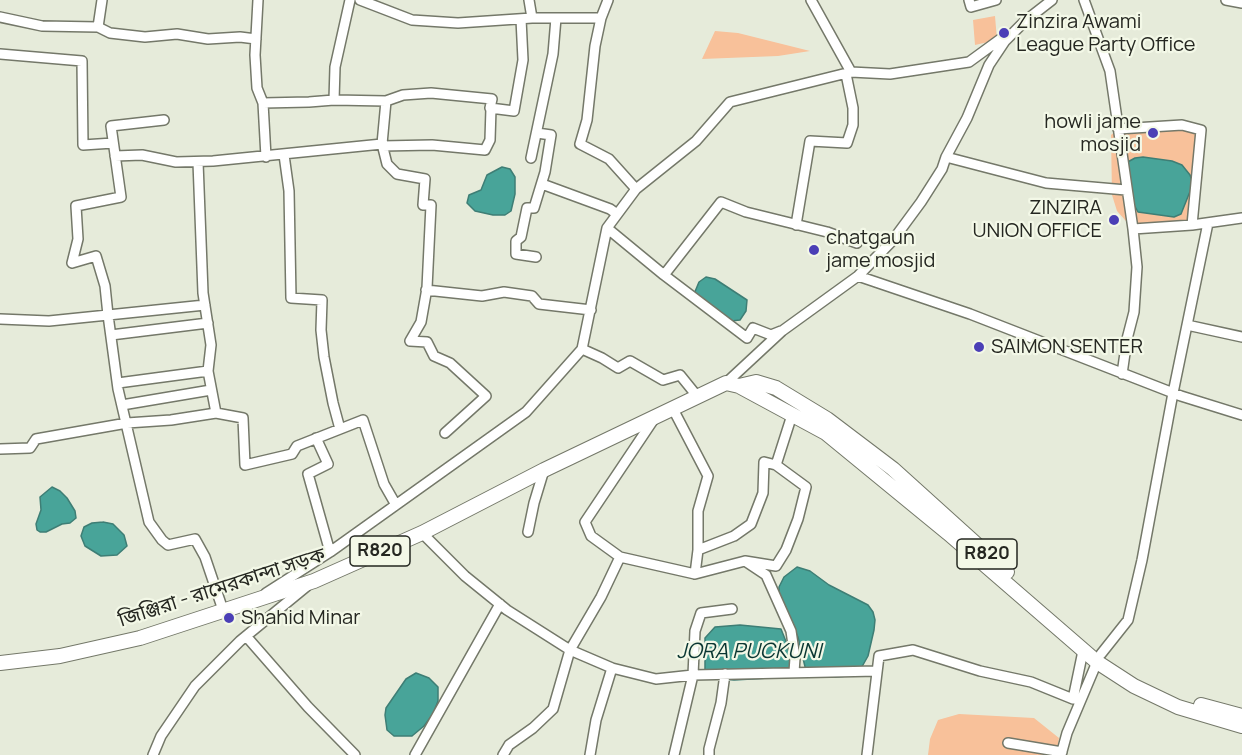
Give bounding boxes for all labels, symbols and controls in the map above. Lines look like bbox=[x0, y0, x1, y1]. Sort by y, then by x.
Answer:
place label: Zinzira Awami League Party Office bbox=[1016, 10, 1196, 57]
marker: Zinzira Awami League Party Office bbox=[997, 26, 1011, 40]
place label: howli jame mosjid bbox=[1044, 110, 1141, 157]
marker: howli jame mosjid bbox=[1146, 126, 1160, 140]
place label: ZINZIRA UNION OFFICE bbox=[972, 196, 1102, 243]
marker: ZINZIRA UNION OFFICE bbox=[1107, 213, 1121, 227]
place label: chatgaun jame mosjid bbox=[826, 226, 935, 273]
marker: chatgaun jame mosjid bbox=[807, 243, 821, 257]
place label: SAIMON SENTER bbox=[991, 335, 1143, 359]
marker: SAIMON SENTER bbox=[972, 340, 986, 354]
road number: R820 bbox=[350, 536, 410, 566]
road number: R820 bbox=[957, 539, 1017, 569]
street label: জিঞ্জিরা - রামেরকান্দা সড়ক bbox=[116, 543, 328, 633]
place label: Shahid Minar bbox=[241, 606, 360, 630]
marker: Shahid Minar bbox=[222, 611, 236, 625]
water label: JORA PUCKUNI bbox=[677, 639, 821, 665]

